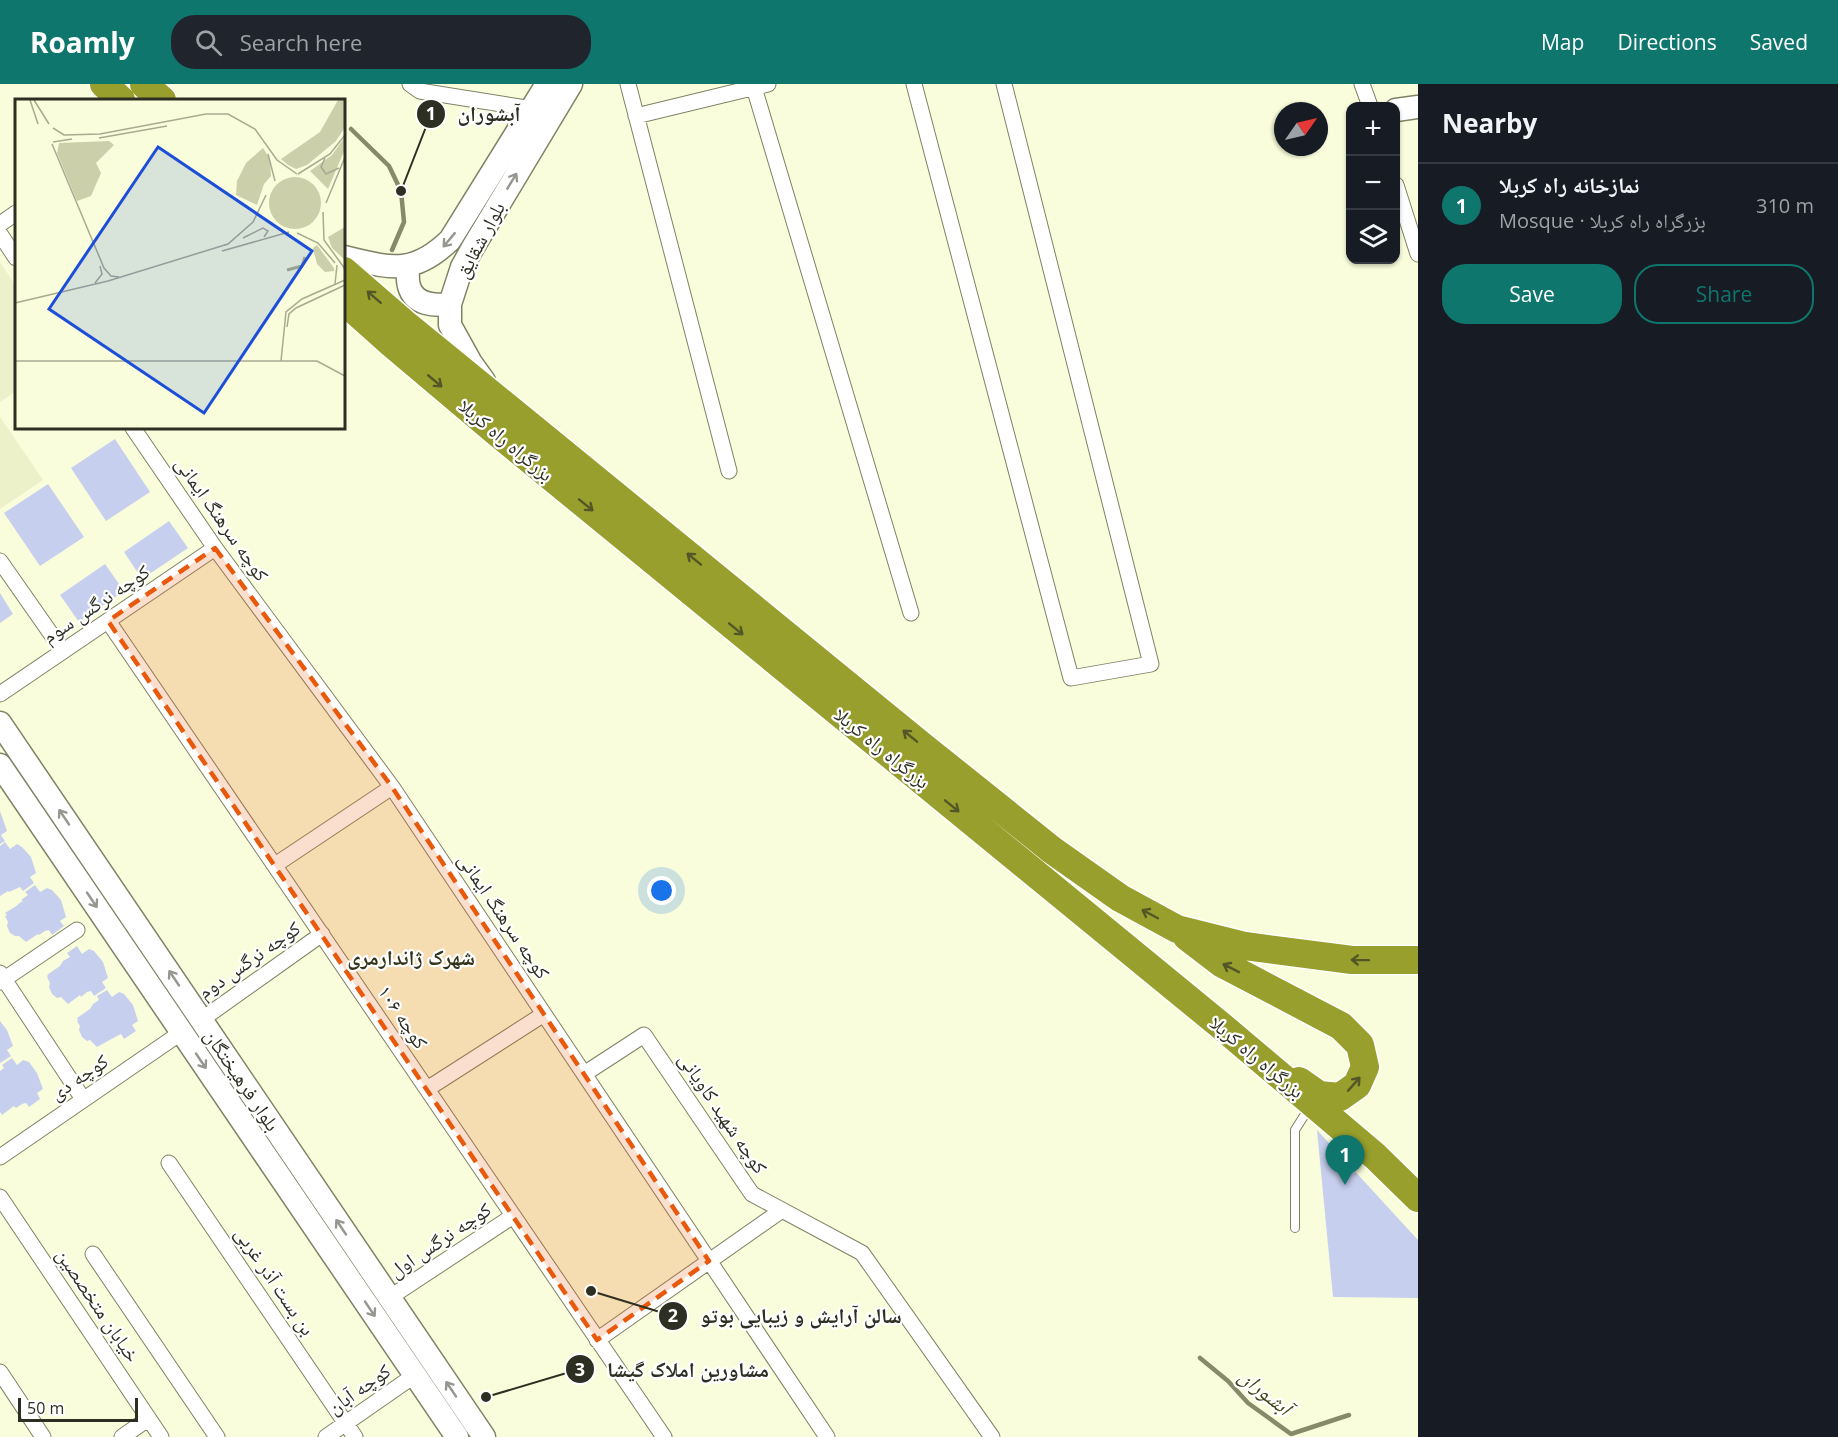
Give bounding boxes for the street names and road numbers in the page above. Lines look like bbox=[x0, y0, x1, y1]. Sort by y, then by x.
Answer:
street label: بلوار شقایق bbox=[448, 197, 511, 283]
street label: بزرگراه راه کربلا bbox=[453, 392, 559, 487]
street label: کوچه سرهنگ ایمانی bbox=[169, 451, 276, 587]
street label: کوچه نرگس سوم bbox=[37, 558, 155, 650]
street label: بزرگراه راه کربلا bbox=[829, 701, 936, 795]
street label: کوچه سرهنگ ایمانی bbox=[452, 847, 557, 984]
street label: کوچه نرگس دوم bbox=[192, 914, 306, 1006]
street label: کوچه ۱۰۶ bbox=[372, 980, 435, 1054]
street label: بزرگراه راه کربلا bbox=[1204, 1009, 1310, 1104]
street label: بلوار فرهیختگان bbox=[198, 1023, 287, 1136]
street label: کوچه دی bbox=[44, 1047, 113, 1106]
street label: کوچه شهید کاویانی bbox=[673, 1047, 774, 1179]
street label: کوچه نرگس اول bbox=[383, 1195, 496, 1284]
street label: بن بست آذر غربی bbox=[229, 1221, 322, 1341]
street label: خیابان متخصصین bbox=[50, 1242, 147, 1367]
street label: کوچه آبان bbox=[322, 1357, 396, 1420]

